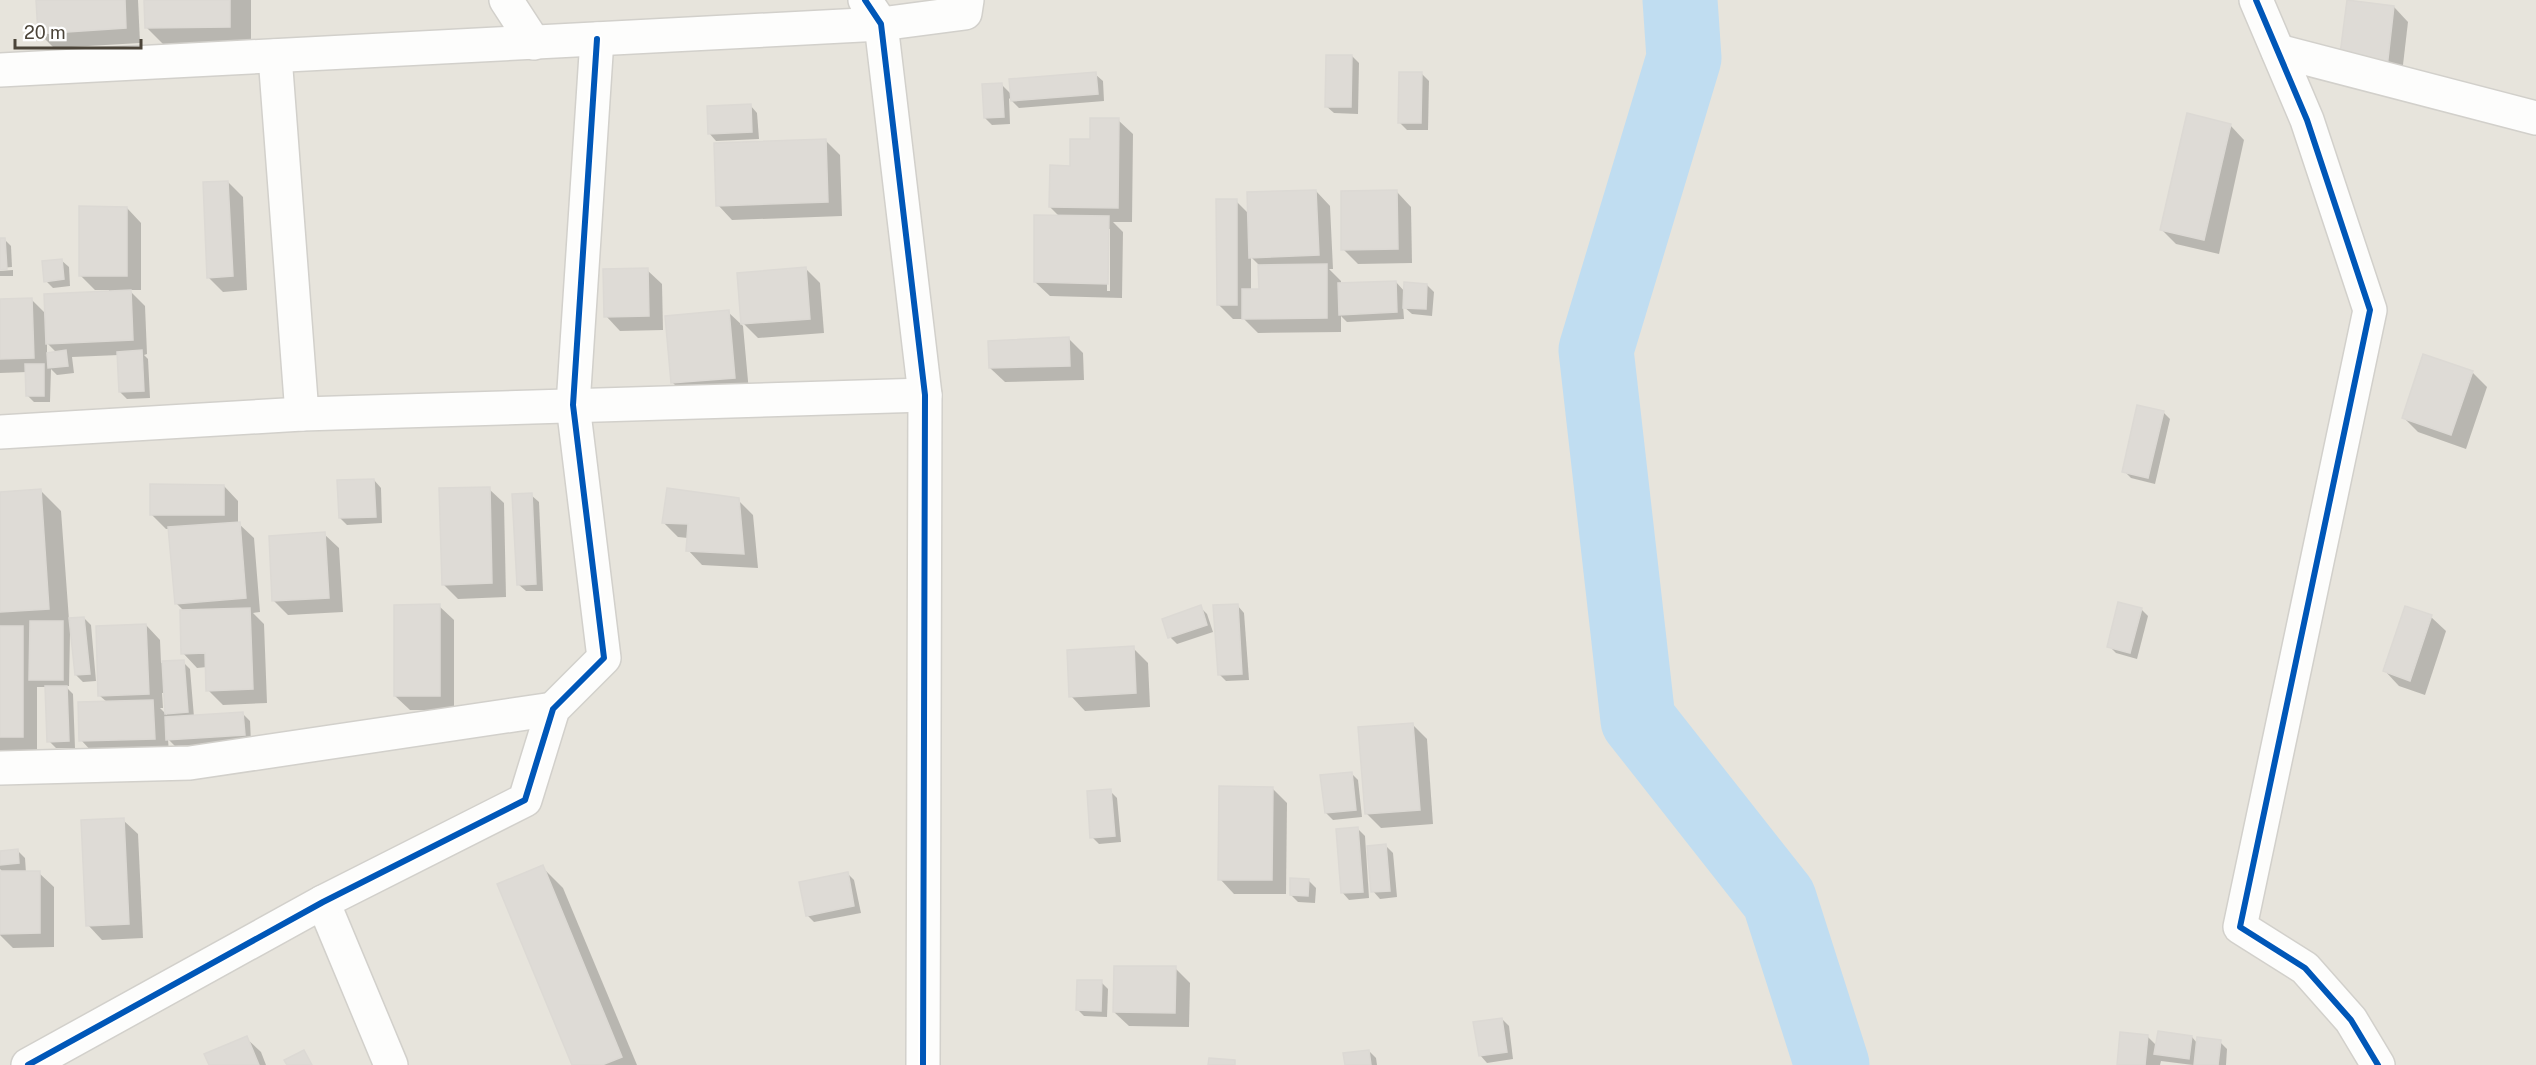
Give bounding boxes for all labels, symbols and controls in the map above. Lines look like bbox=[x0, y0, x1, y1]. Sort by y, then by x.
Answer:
scale bar bbox=[15, 12, 141, 50]
text: 20 m bbox=[24, 22, 66, 43]

